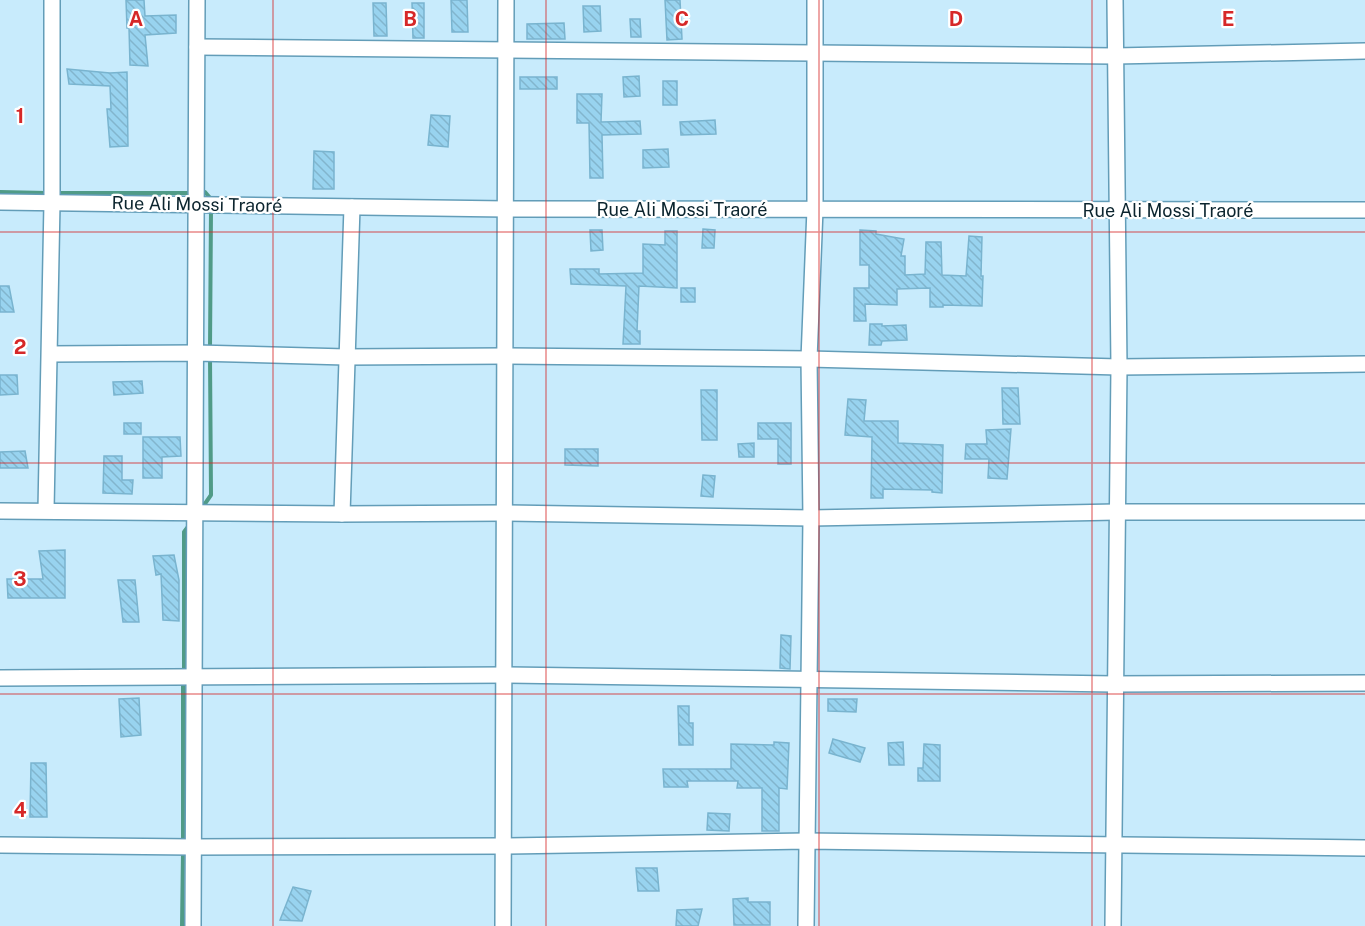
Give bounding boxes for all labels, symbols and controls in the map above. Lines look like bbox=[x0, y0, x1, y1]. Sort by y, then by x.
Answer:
text: A bbox=[129, 7, 143, 31]
text: B bbox=[403, 7, 417, 31]
text: C bbox=[675, 7, 689, 31]
text: D bbox=[949, 7, 963, 31]
text: E bbox=[1222, 7, 1234, 31]
text: 1 bbox=[16, 104, 24, 128]
street label: Rue Ali Mossi Traoré bbox=[111, 192, 283, 216]
street label: Rue Ali Mossi Traoré bbox=[597, 199, 767, 220]
street label: Rue Ali Mossi Traoré bbox=[1083, 200, 1253, 221]
text: 2 bbox=[14, 335, 26, 359]
text: 3 bbox=[13, 567, 27, 591]
text: 4 bbox=[13, 798, 27, 822]

